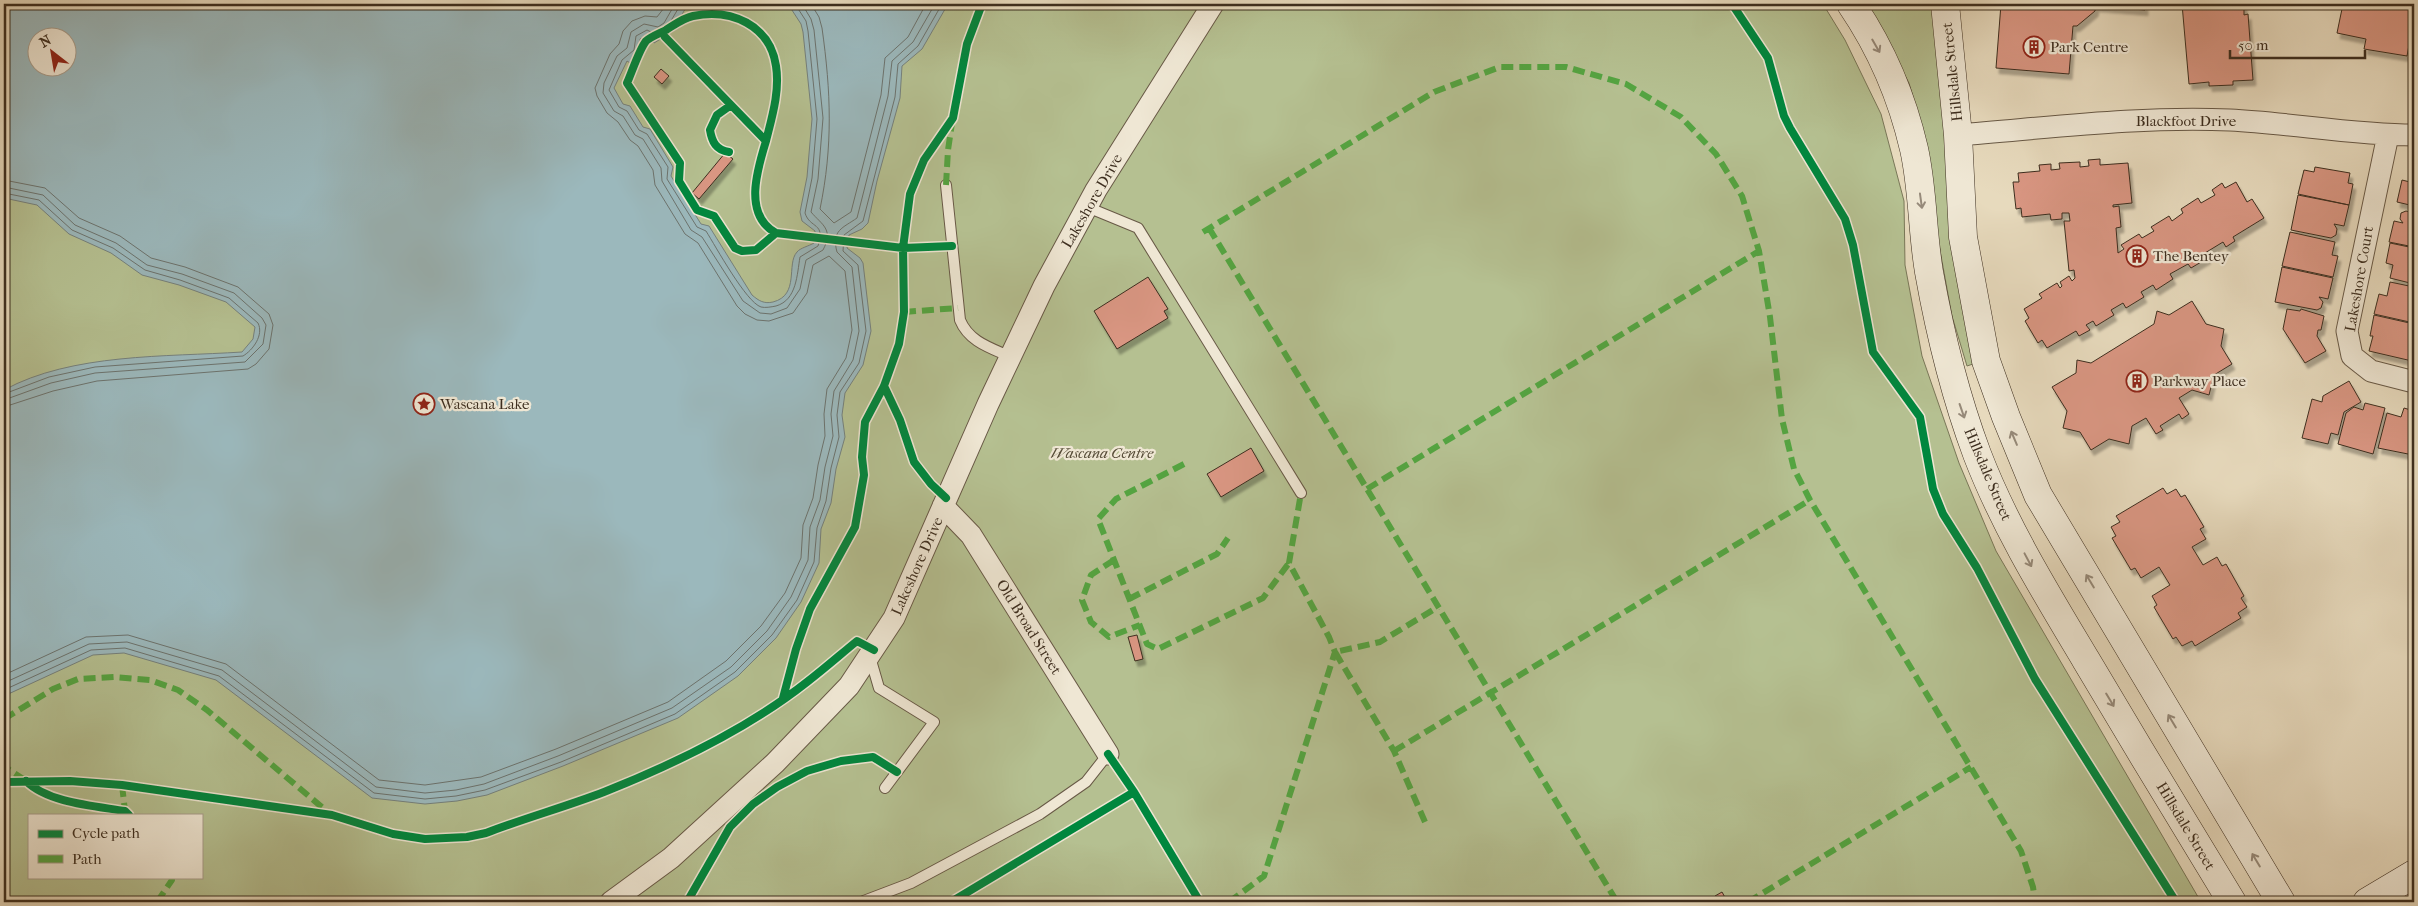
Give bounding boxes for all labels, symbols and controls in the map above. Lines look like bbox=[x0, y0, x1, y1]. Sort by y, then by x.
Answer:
street label: Hillsdale Street bbox=[1938, 21, 1966, 122]
north arrow bbox=[28, 28, 78, 78]
scale bar bbox=[2230, 28, 2366, 60]
text: N bbox=[37, 31, 55, 51]
building icon: Park Centre bbox=[2022, 35, 2046, 59]
text: 50 m bbox=[2238, 36, 2269, 54]
one-way arrow bbox=[1871, 38, 1881, 53]
place label: Park Centre bbox=[2050, 38, 2129, 56]
street label: Blackfoot Drive bbox=[2136, 112, 2237, 130]
street label: Lakeshore Drive bbox=[1058, 150, 1127, 251]
one-way arrow bbox=[1916, 192, 1926, 208]
street label: Lakeshore Court bbox=[2341, 224, 2377, 333]
building icon: The Bentey bbox=[2125, 244, 2149, 268]
place label: The Bentey bbox=[2153, 247, 2230, 265]
building icon: Parkway Place bbox=[2125, 369, 2149, 393]
place label: Parkway Place bbox=[2153, 372, 2246, 390]
place icon: Wascana Lake bbox=[412, 392, 436, 416]
place label: Wascana Lake bbox=[439, 395, 530, 413]
one-way arrow bbox=[1958, 403, 1968, 419]
street label: Hillsdale Street bbox=[1960, 425, 2016, 524]
one-way arrow bbox=[2009, 430, 2018, 445]
park label: Wascana Centre bbox=[1051, 444, 1154, 462]
street label: Lakeshore Drive bbox=[887, 513, 947, 618]
one-way arrow bbox=[2024, 552, 2033, 567]
one-way arrow bbox=[2084, 575, 2094, 589]
street label: Old Broad Street bbox=[993, 576, 1066, 678]
one-way arrow bbox=[2106, 692, 2116, 707]
one-way arrow bbox=[2167, 715, 2177, 729]
street label: Hillsdale Street bbox=[2153, 779, 2220, 874]
legend bbox=[28, 814, 202, 878]
text: Cycle path bbox=[72, 824, 140, 842]
text: Path bbox=[72, 850, 102, 868]
one-way arrow bbox=[2250, 854, 2260, 868]

